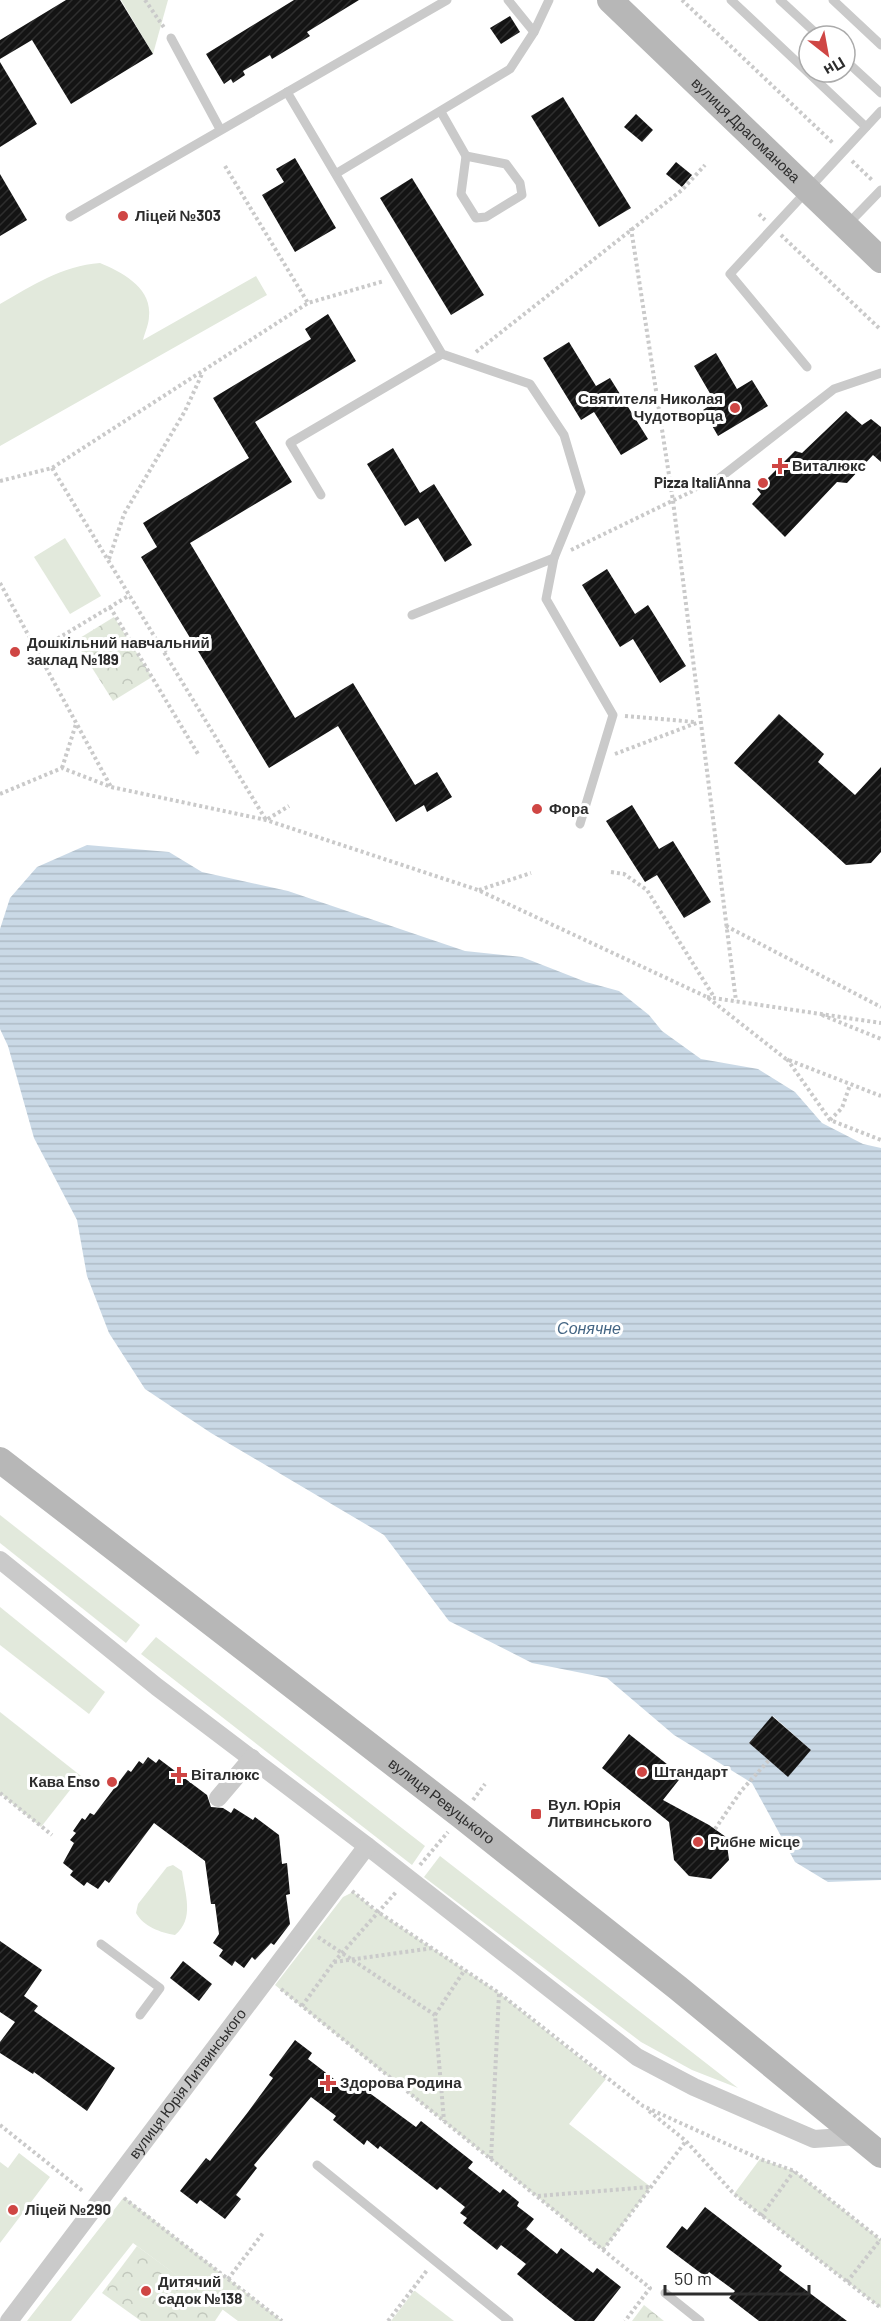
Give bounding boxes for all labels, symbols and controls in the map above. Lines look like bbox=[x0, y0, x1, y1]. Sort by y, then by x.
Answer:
north arrow bbox=[797, 24, 857, 84]
text: Пн bbox=[821, 54, 849, 81]
street label: вулиця Драгоманова bbox=[688, 73, 805, 186]
place label: Ліцей №303 bbox=[135, 206, 221, 224]
marker: Ліцей №303 bbox=[116, 209, 130, 223]
place label: Святителя Николая Чудотворца bbox=[578, 389, 724, 424]
marker: Святителя Николая Чудотворца bbox=[728, 401, 742, 415]
place label: Виталюкс bbox=[792, 456, 866, 474]
marker: Виталюкс bbox=[773, 459, 787, 473]
place label: Pizza ItaliAnna bbox=[654, 473, 751, 491]
marker: Pizza ItaliAnna bbox=[756, 476, 770, 490]
place label: Дошкільний навчальний заклад №189 bbox=[27, 633, 210, 668]
marker: Дошкільний навчальний заклад №189 bbox=[8, 645, 22, 659]
place label: Фора bbox=[549, 799, 589, 817]
marker: Фора bbox=[530, 802, 544, 816]
water label: Сонячне bbox=[557, 1318, 621, 1337]
street label: вулиця Ревуцького bbox=[385, 1754, 499, 1847]
place label: Штандарт bbox=[654, 1762, 728, 1780]
place label: Віталюкс bbox=[191, 1765, 260, 1783]
marker: Штандарт bbox=[635, 1765, 649, 1779]
marker: Віталюкс bbox=[172, 1768, 186, 1782]
place label: Кава Enso bbox=[29, 1772, 100, 1790]
marker: Кава Enso bbox=[105, 1775, 119, 1789]
place label: Вул. Юрія Литвинського bbox=[548, 1795, 652, 1830]
marker: Вул. Юрія Литвинського bbox=[529, 1807, 543, 1821]
place label: Рибне місце bbox=[710, 1832, 800, 1850]
marker: Рибне місце bbox=[691, 1835, 705, 1849]
street label: вулиця Юрія Литвинського bbox=[125, 2005, 249, 2162]
place label: Здорова Родина bbox=[340, 2073, 462, 2091]
marker: Здорова Родина bbox=[321, 2076, 335, 2090]
place label: Ліцей №290 bbox=[25, 2200, 111, 2218]
marker: Ліцей №290 bbox=[6, 2203, 20, 2217]
scale bar bbox=[665, 2258, 809, 2296]
text: 50 m bbox=[674, 2267, 712, 2289]
place label: Дитячий садок №138 bbox=[158, 2272, 242, 2307]
marker: Дитячий садок №138 bbox=[139, 2284, 153, 2298]

